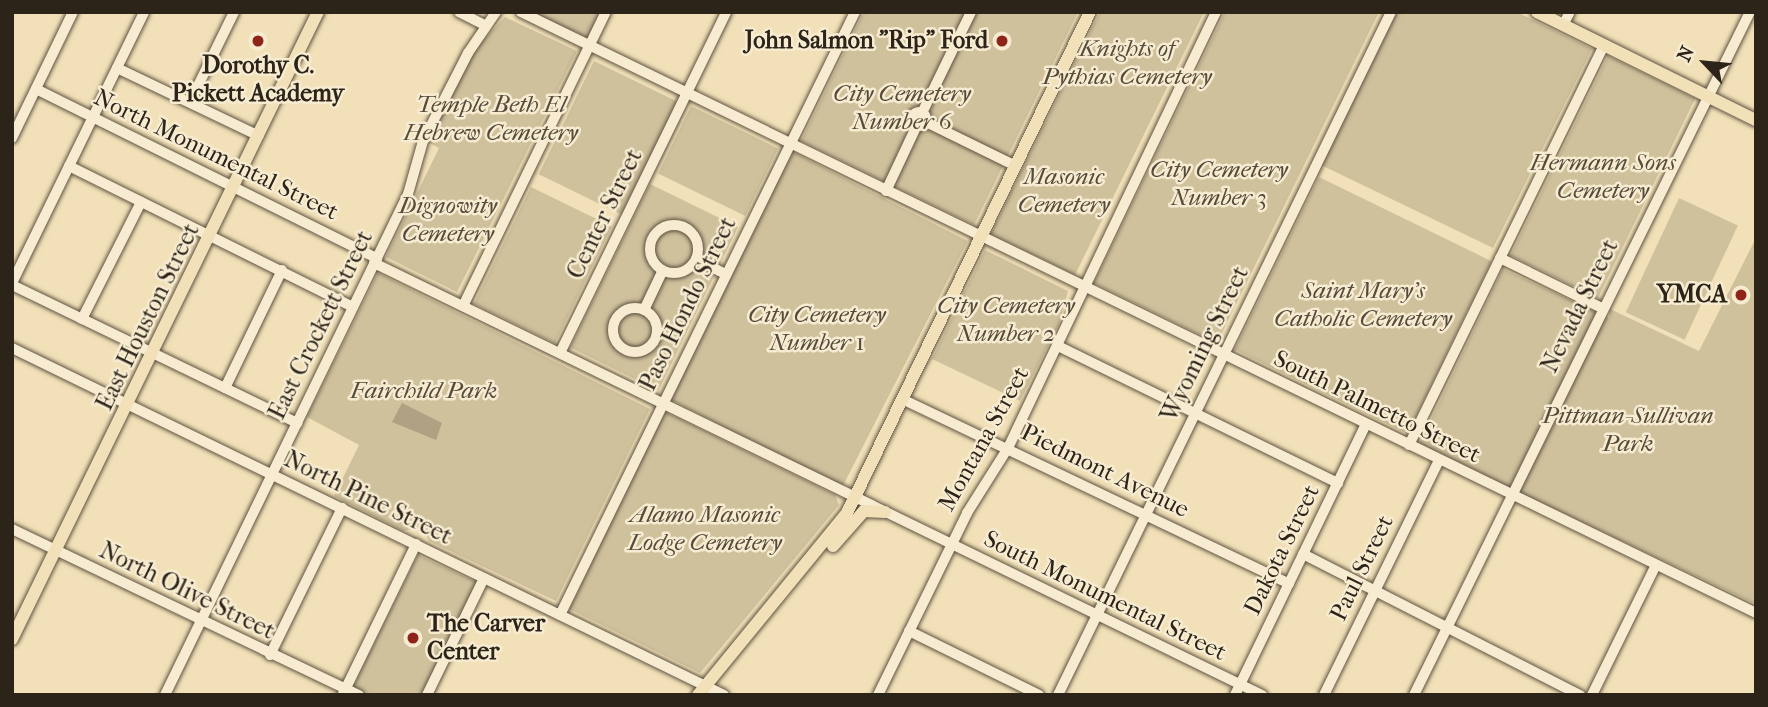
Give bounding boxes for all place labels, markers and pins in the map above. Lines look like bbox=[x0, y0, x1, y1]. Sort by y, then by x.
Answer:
place label: John Salmon "Rip" Ford bbox=[745, 27, 988, 55]
marker: Dorothy C. Pickett Academy bbox=[250, 33, 266, 49]
marker: John Salmon "Rip" Ford bbox=[994, 33, 1010, 49]
place label: Dorothy C. Pickett Academy bbox=[172, 52, 344, 108]
place label: YMCA bbox=[1657, 281, 1727, 309]
marker: YMCA bbox=[1733, 287, 1749, 303]
place label: The Carver Center bbox=[427, 610, 545, 666]
marker: The Carver Center bbox=[405, 630, 421, 646]

